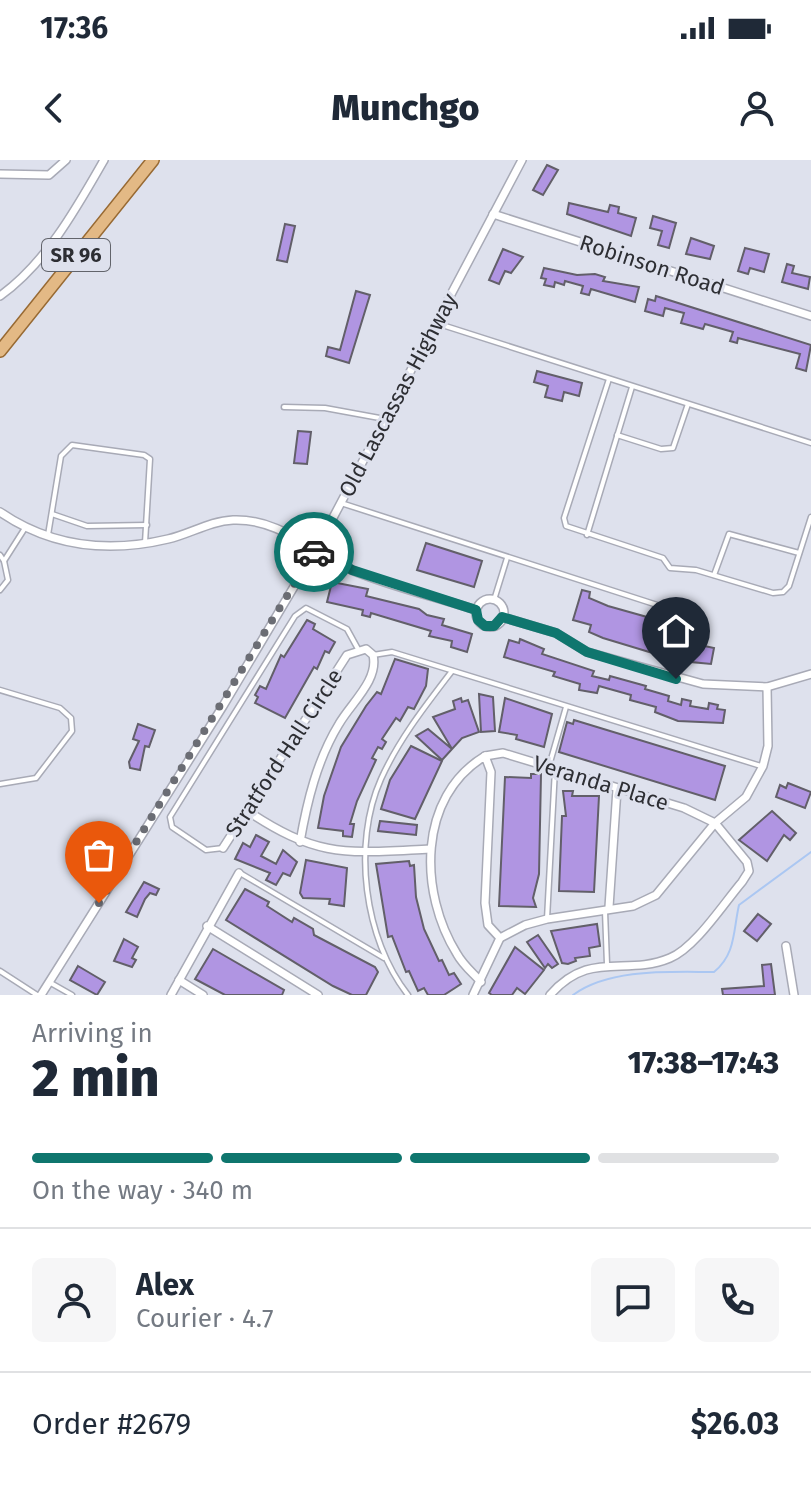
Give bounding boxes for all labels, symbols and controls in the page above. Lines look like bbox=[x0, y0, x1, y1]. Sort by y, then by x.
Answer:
text: 17:36 bbox=[40, 10, 108, 46]
icon: back bbox=[32, 86, 76, 130]
text: Munchgo bbox=[332, 86, 479, 130]
icon: person bbox=[735, 86, 779, 130]
street label: Robinson Road bbox=[576, 229, 728, 301]
road number: SR 96 bbox=[42, 239, 110, 271]
street label: Old Lascassas Highway bbox=[333, 288, 463, 501]
courier bbox=[274, 512, 354, 592]
icon: car bbox=[292, 530, 336, 574]
pin bbox=[642, 597, 710, 679]
icon: home bbox=[654, 609, 698, 653]
street label: Stratford Hall Circle bbox=[220, 664, 348, 842]
street label: Veranda Place bbox=[530, 750, 672, 816]
pin bbox=[65, 821, 133, 903]
icon: bag bbox=[77, 833, 121, 877]
text: Arriving in bbox=[32, 1018, 153, 1049]
text: 17:38–17:43 bbox=[628, 1045, 779, 1081]
text: 2 min bbox=[32, 1047, 159, 1110]
text: On the way · 340 m bbox=[32, 1175, 253, 1206]
button: person bbox=[32, 1258, 116, 1342]
button: chat bbox=[591, 1258, 675, 1342]
button: phone bbox=[695, 1258, 779, 1342]
text: Alex bbox=[136, 1267, 194, 1303]
text: Courier · 4.7 bbox=[136, 1303, 274, 1334]
text: Order #2679 bbox=[32, 1406, 191, 1442]
text: $26.03 bbox=[691, 1406, 779, 1442]

